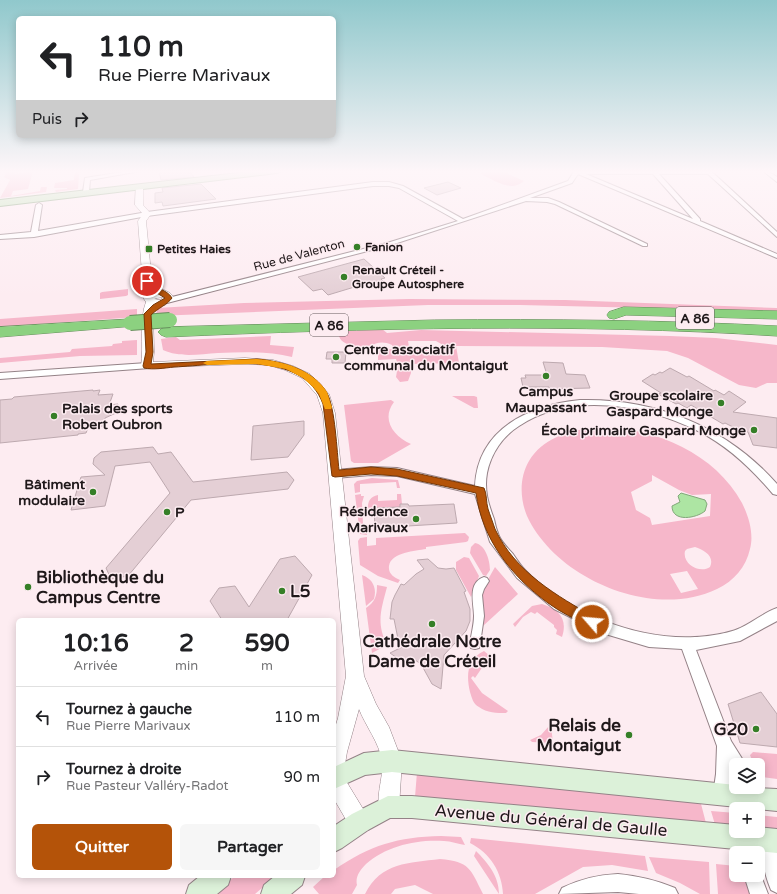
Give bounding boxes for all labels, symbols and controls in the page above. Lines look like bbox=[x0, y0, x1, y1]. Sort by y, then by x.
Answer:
text: 110 m bbox=[98, 30, 184, 64]
icon: left bbox=[32, 32, 84, 84]
text: Rue Pierre Marivaux bbox=[98, 64, 270, 86]
icon: right bbox=[70, 108, 92, 130]
text: Puis bbox=[32, 110, 62, 128]
street label: Rue de Valenton bbox=[252, 236, 346, 274]
place label: Fanion bbox=[365, 240, 403, 254]
place label: Petites Haies bbox=[157, 242, 231, 256]
marker: Fanion bbox=[352, 242, 362, 252]
marker: Petites Haies bbox=[144, 244, 154, 254]
place label: Renault Créteil - Groupe Autosphere bbox=[352, 263, 464, 292]
pin bbox=[130, 264, 164, 298]
icon: arrive bbox=[136, 270, 158, 292]
marker: Renault Créteil - Groupe Autosphere bbox=[339, 272, 349, 282]
road number: A 86 bbox=[676, 307, 714, 329]
road number: A 86 bbox=[310, 314, 348, 336]
place label: Centre associatif communal du Montaigut bbox=[344, 341, 509, 374]
marker: Centre associatif communal du Montaigut bbox=[331, 352, 341, 362]
marker: Campus Maupassant bbox=[541, 371, 551, 381]
place label: Campus Maupassant bbox=[505, 383, 587, 416]
place label: Groupe scolaire Gaspard Monge bbox=[606, 387, 713, 420]
marker: Groupe scolaire Gaspard Monge bbox=[716, 398, 726, 408]
place label: Palais des sports Robert Oubron bbox=[62, 400, 173, 433]
marker: Palais des sports Robert Oubron bbox=[49, 411, 59, 421]
place label: École primaire Gaspard Monge bbox=[541, 422, 746, 439]
marker: École primaire Gaspard Monge bbox=[749, 425, 759, 435]
place label: Bâtiment modulaire bbox=[18, 476, 86, 509]
marker: Bâtiment modulaire bbox=[88, 487, 98, 497]
place label: Résidence Marivaux bbox=[339, 503, 408, 536]
place label: P bbox=[175, 504, 185, 521]
marker: P bbox=[162, 507, 172, 517]
marker: Résidence Marivaux bbox=[411, 514, 421, 524]
place label: Bibliothèque du Campus Centre bbox=[36, 567, 164, 608]
place label: L5 bbox=[290, 581, 311, 602]
marker: Bibliothèque du Campus Centre bbox=[23, 582, 33, 592]
marker: L5 bbox=[277, 586, 287, 596]
position arrow bbox=[571, 601, 613, 643]
marker: Cathédrale Notre Dame de Créteil bbox=[427, 619, 437, 629]
text: 10:16 bbox=[62, 629, 129, 658]
text: 2 bbox=[179, 629, 194, 658]
text: 590 bbox=[244, 629, 290, 658]
place label: Cathédrale Notre Dame de Créteil bbox=[363, 631, 502, 672]
text: Arrivée bbox=[73, 658, 118, 674]
text: min bbox=[175, 658, 198, 674]
text: m bbox=[261, 658, 273, 674]
text: Tournez à gauche bbox=[66, 700, 192, 718]
icon: left bbox=[32, 706, 54, 728]
text: 110 m bbox=[274, 708, 320, 726]
place label: Relais de Montaigut bbox=[536, 715, 621, 756]
text: Rue Pierre Marivaux bbox=[66, 718, 191, 734]
place label: G20 bbox=[714, 719, 748, 740]
marker: G20 bbox=[751, 724, 761, 734]
marker: Relais de Montaigut bbox=[624, 730, 634, 740]
map controls bbox=[729, 758, 765, 882]
button: layers bbox=[729, 758, 765, 794]
text: Tournez à droite bbox=[66, 760, 181, 778]
icon: right bbox=[32, 766, 54, 788]
text: 90 m bbox=[283, 768, 320, 786]
text: Rue Pasteur Valléry-Radot bbox=[66, 778, 229, 794]
street label: Avenue du Général de Gaulle bbox=[434, 800, 668, 841]
button: + bbox=[729, 802, 765, 838]
button: Quitter bbox=[32, 824, 172, 870]
button: Partager bbox=[180, 824, 320, 870]
button: − bbox=[729, 846, 765, 882]

